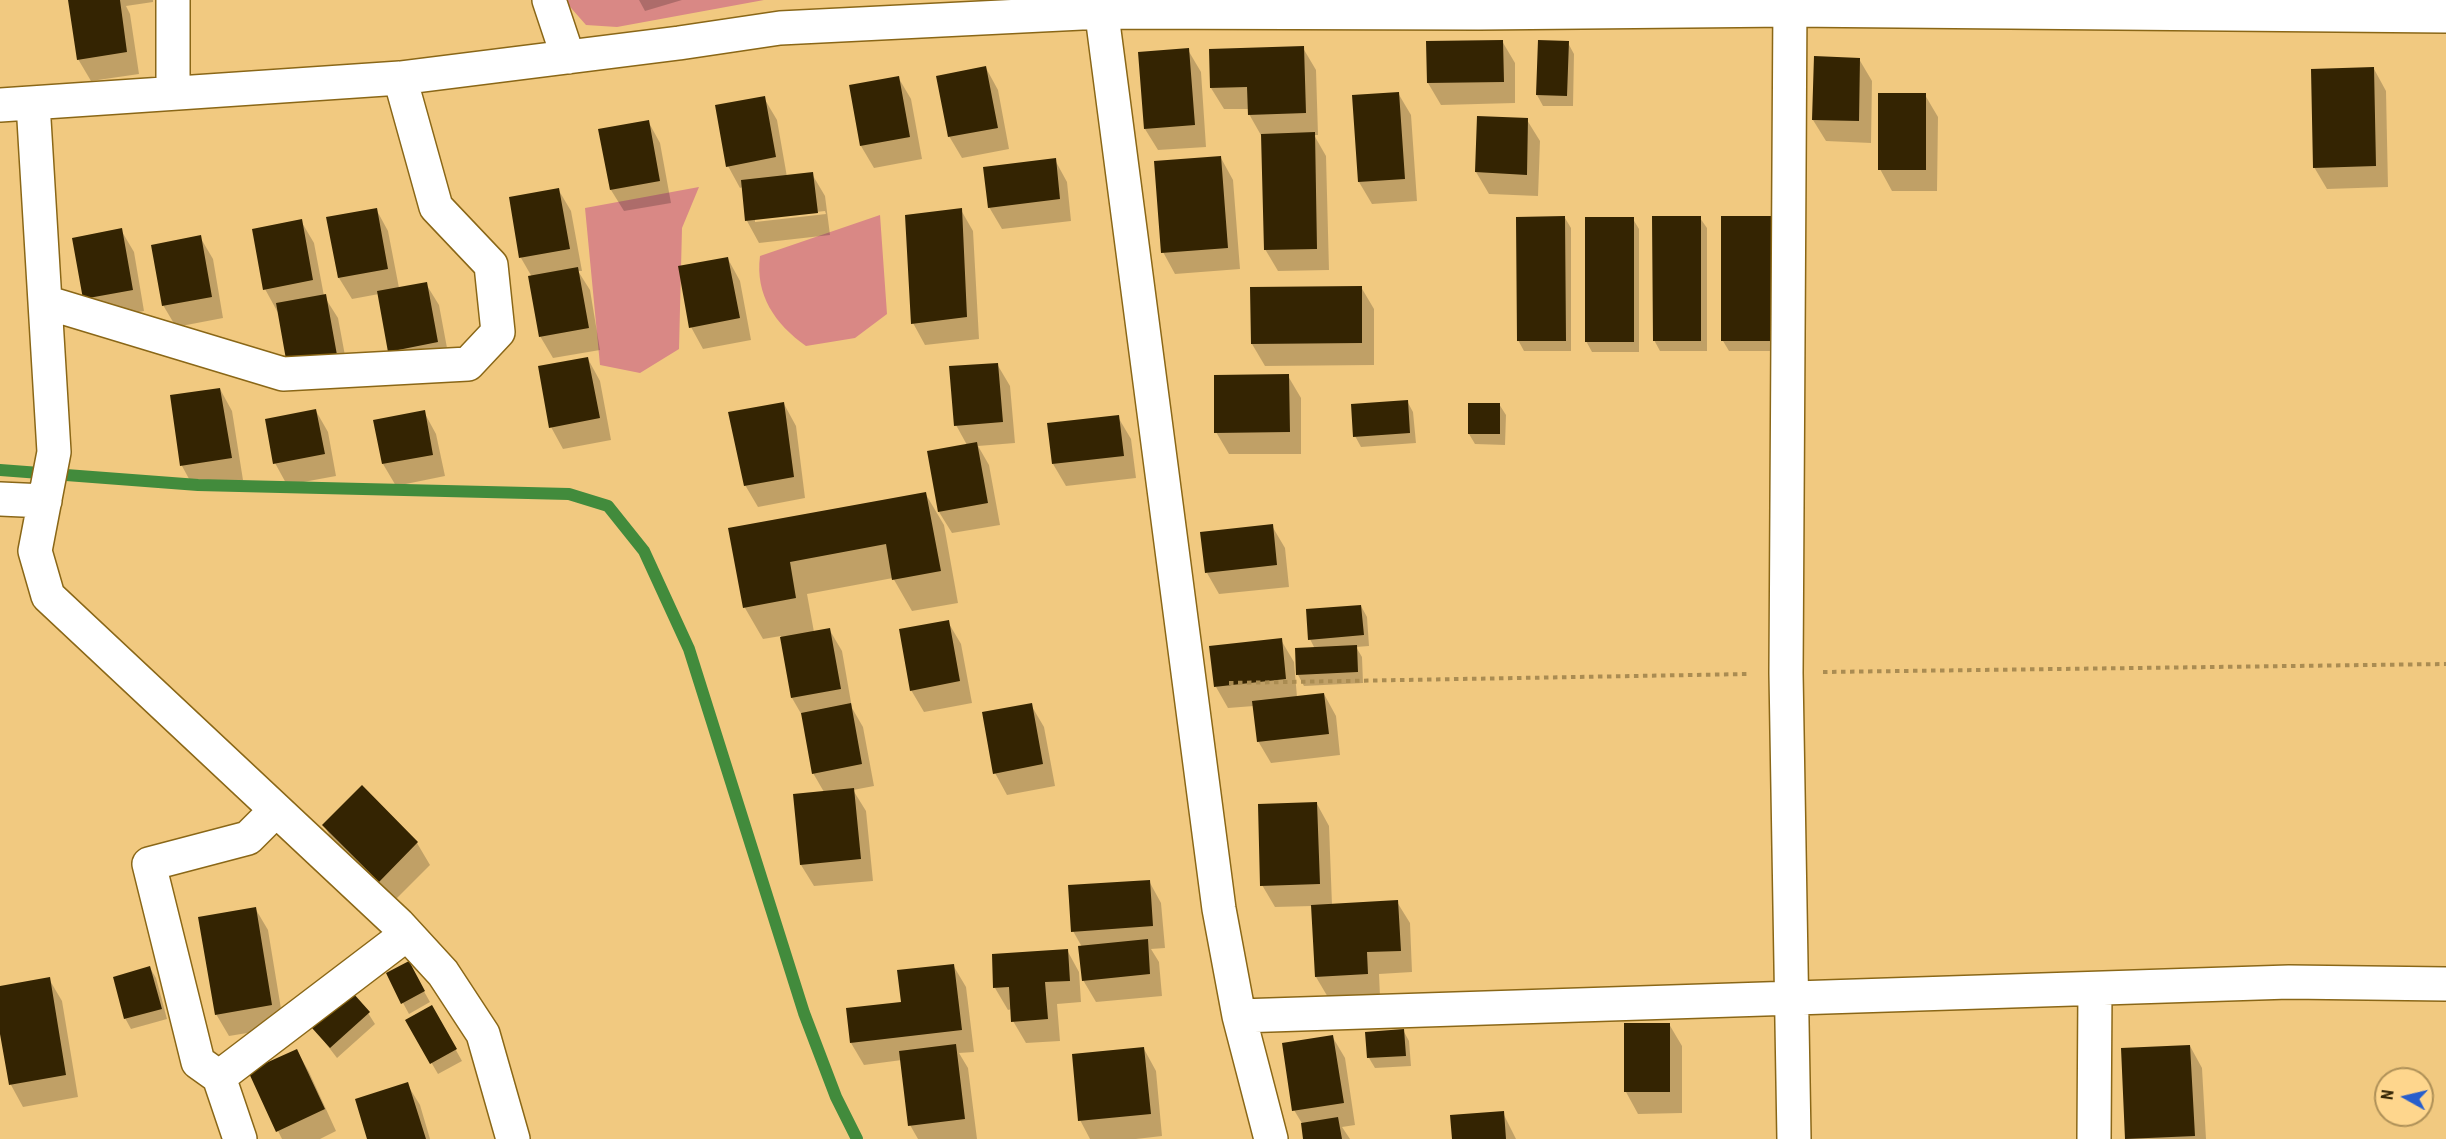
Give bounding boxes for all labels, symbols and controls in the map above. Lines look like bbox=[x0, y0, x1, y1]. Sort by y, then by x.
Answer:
north arrow bbox=[2374, 1067, 2434, 1127]
text: N bbox=[2378, 1089, 2398, 1101]

